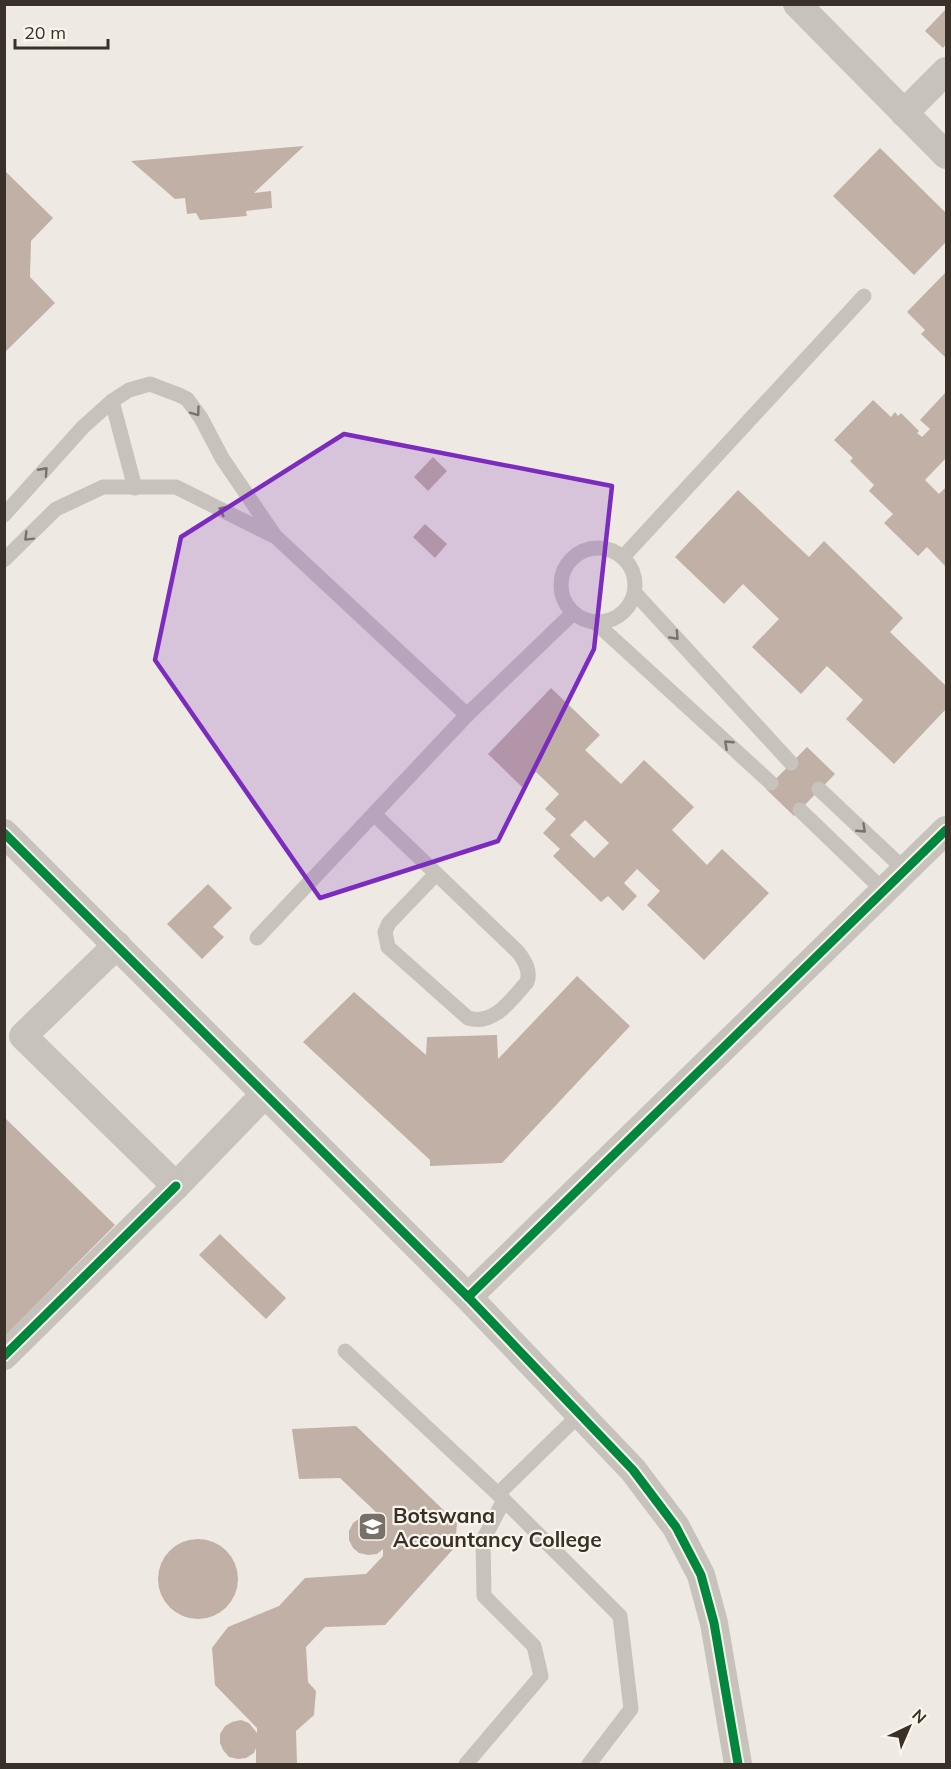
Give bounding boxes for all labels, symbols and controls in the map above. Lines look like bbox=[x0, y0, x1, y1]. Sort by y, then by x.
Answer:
scale bar bbox=[15, 12, 108, 50]
text: 20 m bbox=[24, 21, 66, 44]
one-way arrow bbox=[188, 405, 199, 416]
one-way arrow bbox=[37, 467, 48, 478]
one-way arrow bbox=[218, 506, 229, 518]
one-way arrow bbox=[24, 530, 35, 540]
one-way arrow bbox=[667, 629, 678, 640]
one-way arrow bbox=[725, 740, 735, 751]
one-way arrow bbox=[855, 822, 866, 833]
place label: Botswana Accountancy College bbox=[393, 1502, 602, 1552]
school or university icon: Botswana Accountancy College bbox=[356, 1511, 388, 1543]
north arrow bbox=[879, 1697, 939, 1757]
text: N bbox=[908, 1705, 931, 1728]

